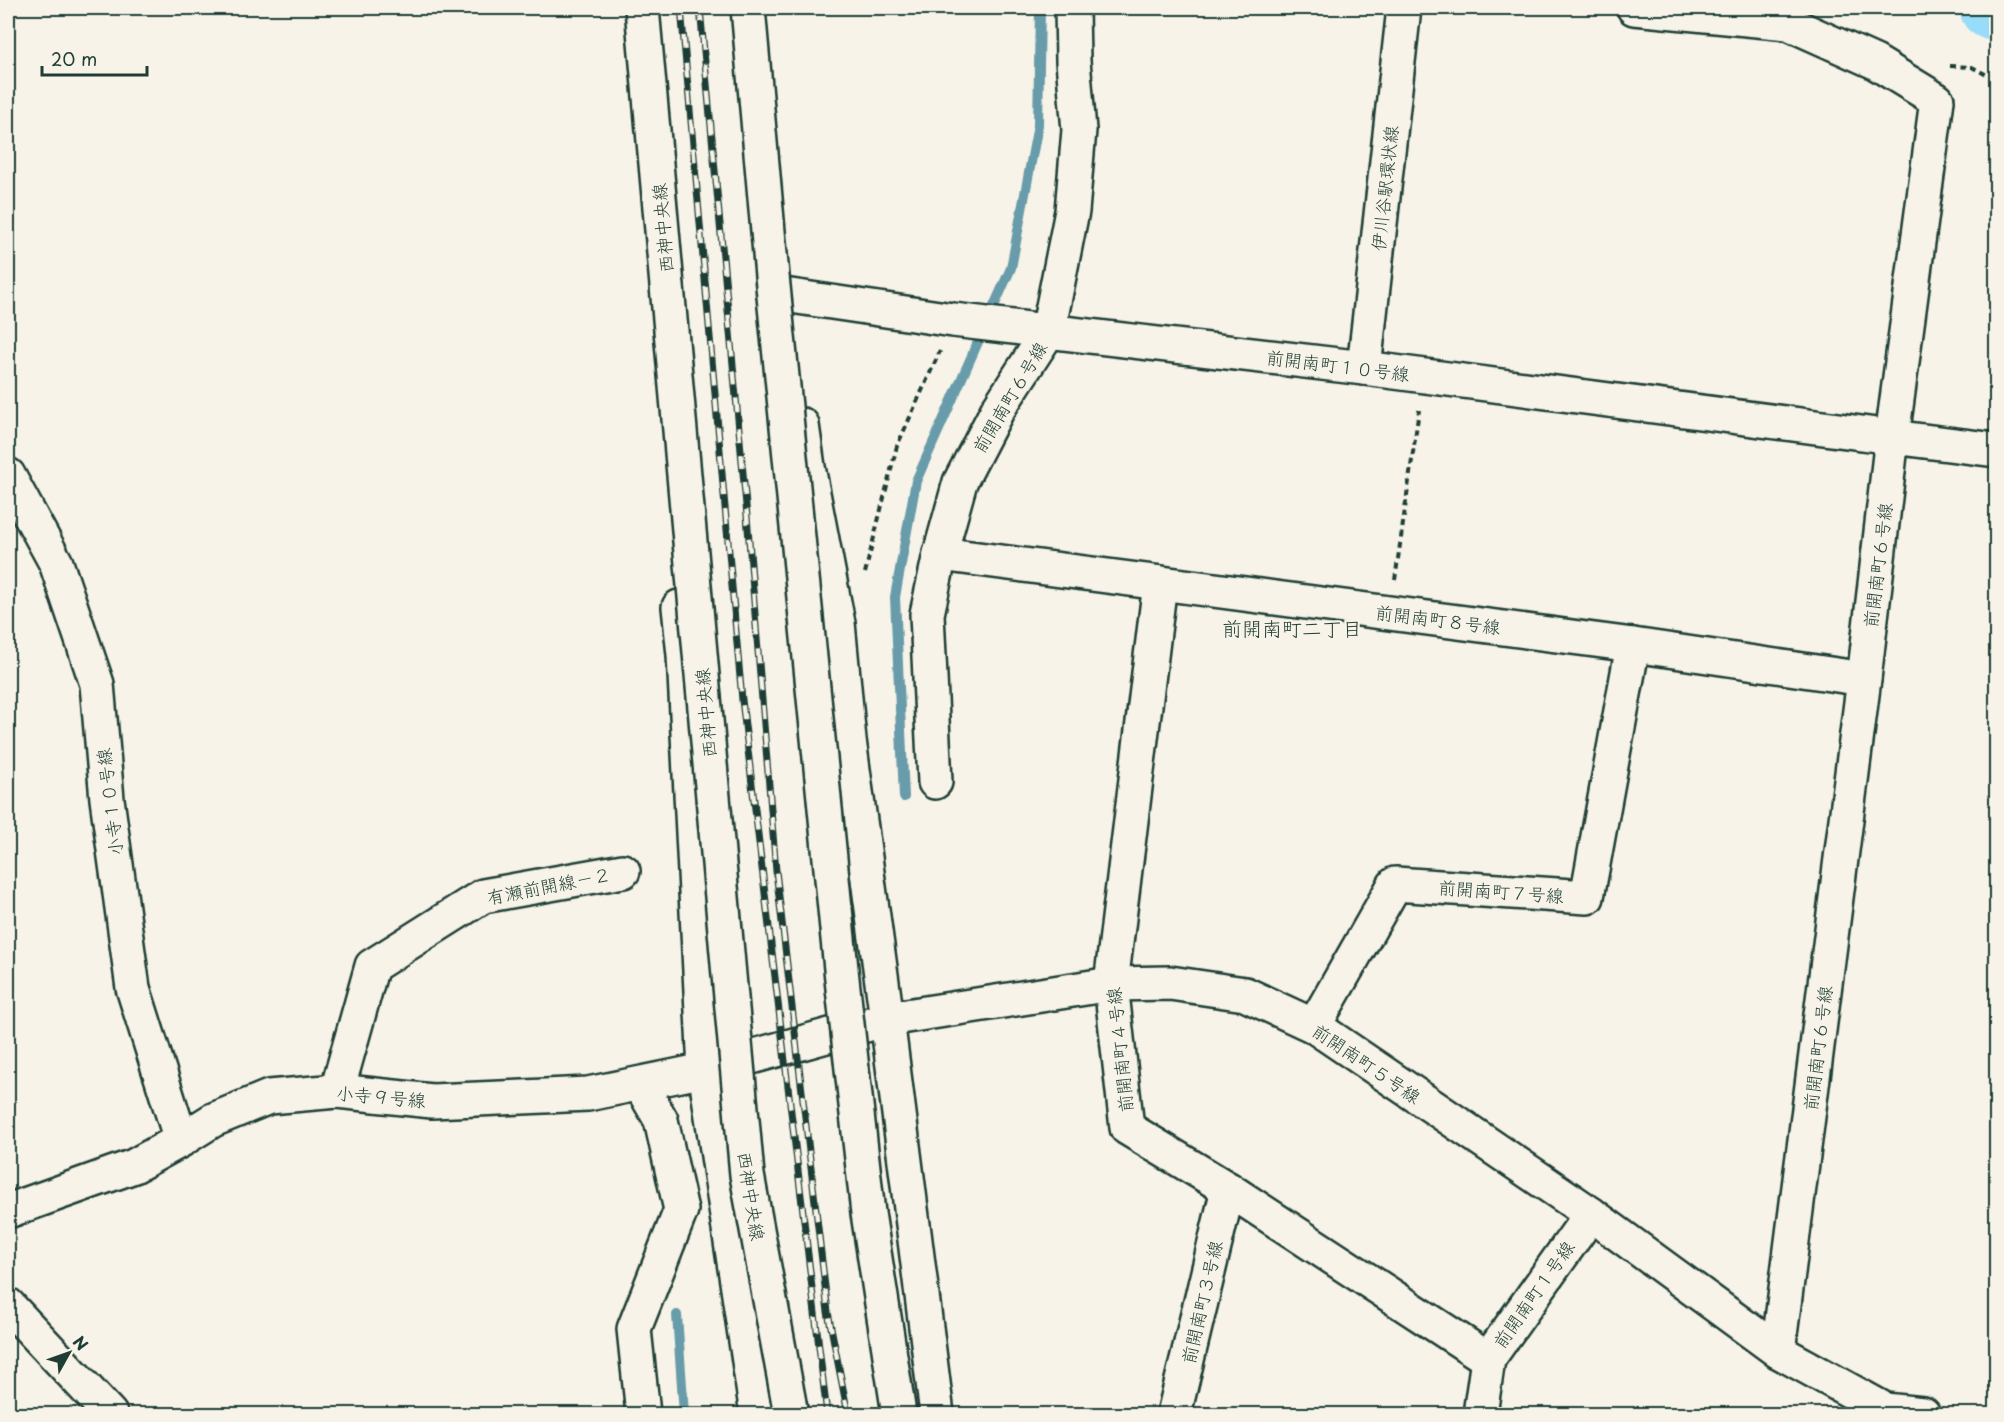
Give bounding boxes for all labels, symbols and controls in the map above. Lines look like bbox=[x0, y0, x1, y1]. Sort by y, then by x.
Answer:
scale bar bbox=[42, 39, 147, 77]
text: 20 m bbox=[51, 45, 97, 72]
street label: 伊川谷駅環状線 bbox=[1364, 124, 1404, 252]
street label: 西神中央線 bbox=[645, 182, 679, 274]
street label: 前開南町６号線 bbox=[965, 336, 1053, 458]
street label: 前開南町１０号線 bbox=[1265, 343, 1411, 387]
street label: 前開南町６号線 bbox=[1856, 501, 1898, 629]
street label: 前開南町８号線 bbox=[1374, 598, 1502, 640]
district label: 前開南町二丁目 bbox=[1222, 613, 1362, 643]
street label: 西神中央線 bbox=[688, 667, 722, 759]
street label: 小寺１０号線 bbox=[89, 747, 129, 857]
street label: 有瀬前開線－２ bbox=[485, 860, 613, 910]
street label: 前開南町７号線 bbox=[1437, 873, 1565, 909]
street label: 前開南町６号線 bbox=[1796, 984, 1838, 1112]
street label: 前開南町４号線 bbox=[1099, 986, 1139, 1114]
street label: 前開南町５号線 bbox=[1307, 1017, 1427, 1109]
street label: 小寺９号線 bbox=[335, 1079, 427, 1113]
street label: 西神中央線 bbox=[732, 1149, 772, 1243]
street label: 前開南町１号線 bbox=[1486, 1235, 1580, 1353]
street label: 前開南町３号線 bbox=[1174, 1238, 1228, 1366]
north arrow bbox=[39, 1323, 99, 1383]
text: N bbox=[68, 1330, 95, 1355]

